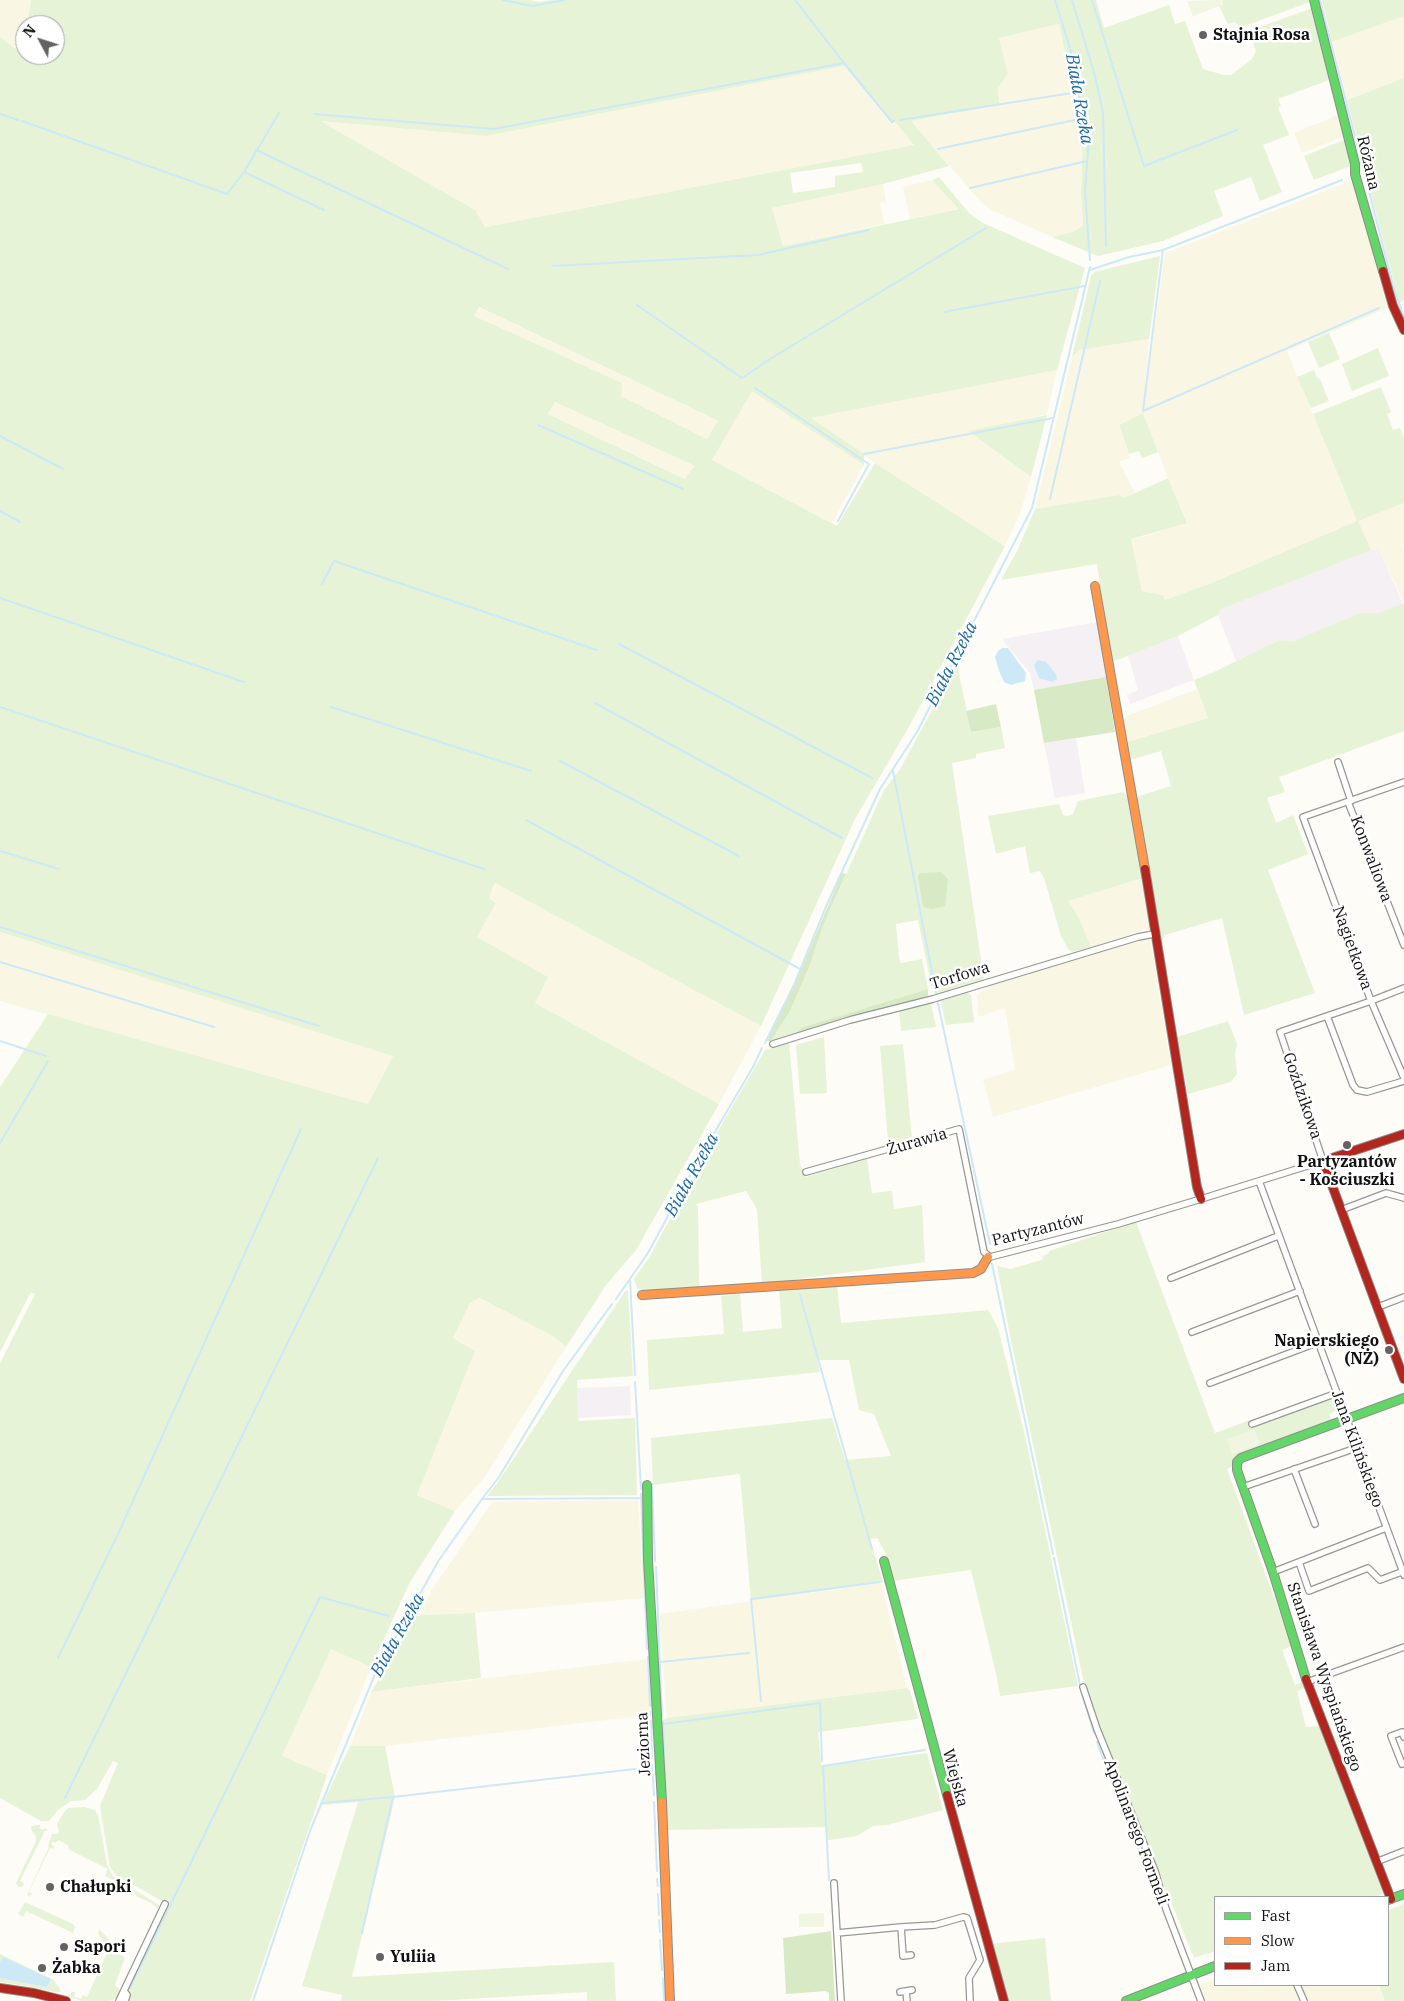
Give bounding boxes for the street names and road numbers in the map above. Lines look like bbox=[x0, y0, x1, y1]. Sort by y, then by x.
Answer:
street label: Różana bbox=[1352, 134, 1384, 192]
street label: Konwaliowa bbox=[1346, 813, 1396, 905]
street label: Nagietkowa bbox=[1328, 903, 1376, 993]
street label: Torfowa bbox=[928, 958, 992, 994]
street label: Goździkowa bbox=[1278, 1050, 1326, 1142]
street label: Żurawia bbox=[885, 1124, 949, 1160]
street label: Partyzantów bbox=[990, 1209, 1086, 1251]
street label: Jana Kilińskiego bbox=[1327, 1388, 1387, 1510]
street label: Stanisława Wyspiańskiego bbox=[1283, 1580, 1365, 1774]
street label: Jeziorna bbox=[633, 1712, 655, 1776]
street label: Wiejska bbox=[938, 1747, 972, 1809]
street label: Apolinarego Formeli bbox=[1099, 1756, 1173, 1908]

